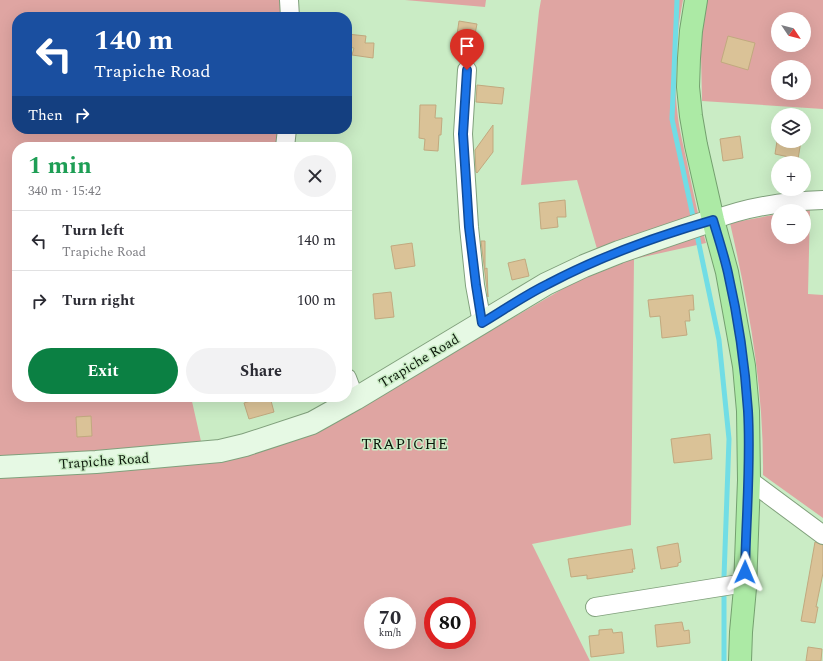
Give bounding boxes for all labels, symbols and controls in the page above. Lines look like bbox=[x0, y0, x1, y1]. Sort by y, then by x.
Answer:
north arrow bbox=[771, 12, 811, 52]
map controls bbox=[771, 12, 811, 244]
text: 140 m bbox=[94, 19, 173, 62]
icon: left bbox=[28, 28, 80, 80]
pin bbox=[450, 29, 484, 70]
icon: arrive bbox=[456, 35, 478, 57]
text: Trapiche Road bbox=[94, 58, 210, 85]
button: sound bbox=[771, 60, 811, 100]
text: Then bbox=[28, 104, 63, 127]
icon: right bbox=[71, 104, 93, 126]
button: layers bbox=[771, 108, 811, 148]
text: 1 min bbox=[28, 148, 92, 184]
button: close bbox=[294, 155, 336, 197]
button: + bbox=[771, 156, 811, 196]
text: 340 m · 15:42 bbox=[28, 181, 101, 201]
button: − bbox=[771, 204, 811, 244]
text: Turn left bbox=[62, 219, 124, 242]
text: 140 m bbox=[297, 229, 336, 252]
icon: left bbox=[28, 230, 50, 252]
text: Trapiche Road bbox=[62, 242, 146, 262]
text: Turn right bbox=[62, 289, 135, 312]
text: 100 m bbox=[297, 289, 336, 312]
icon: right bbox=[28, 290, 50, 312]
street label: Trapiche Road bbox=[375, 329, 463, 393]
button: Exit bbox=[28, 348, 178, 394]
button: Share bbox=[186, 348, 336, 394]
district label: TRAPICHE bbox=[361, 433, 449, 456]
street label: Trapiche Road bbox=[58, 447, 150, 475]
position arrow bbox=[724, 551, 766, 593]
speed limit sign: 80 bbox=[424, 597, 476, 649]
text: 70 bbox=[379, 603, 401, 633]
text: km/h bbox=[379, 625, 401, 641]

